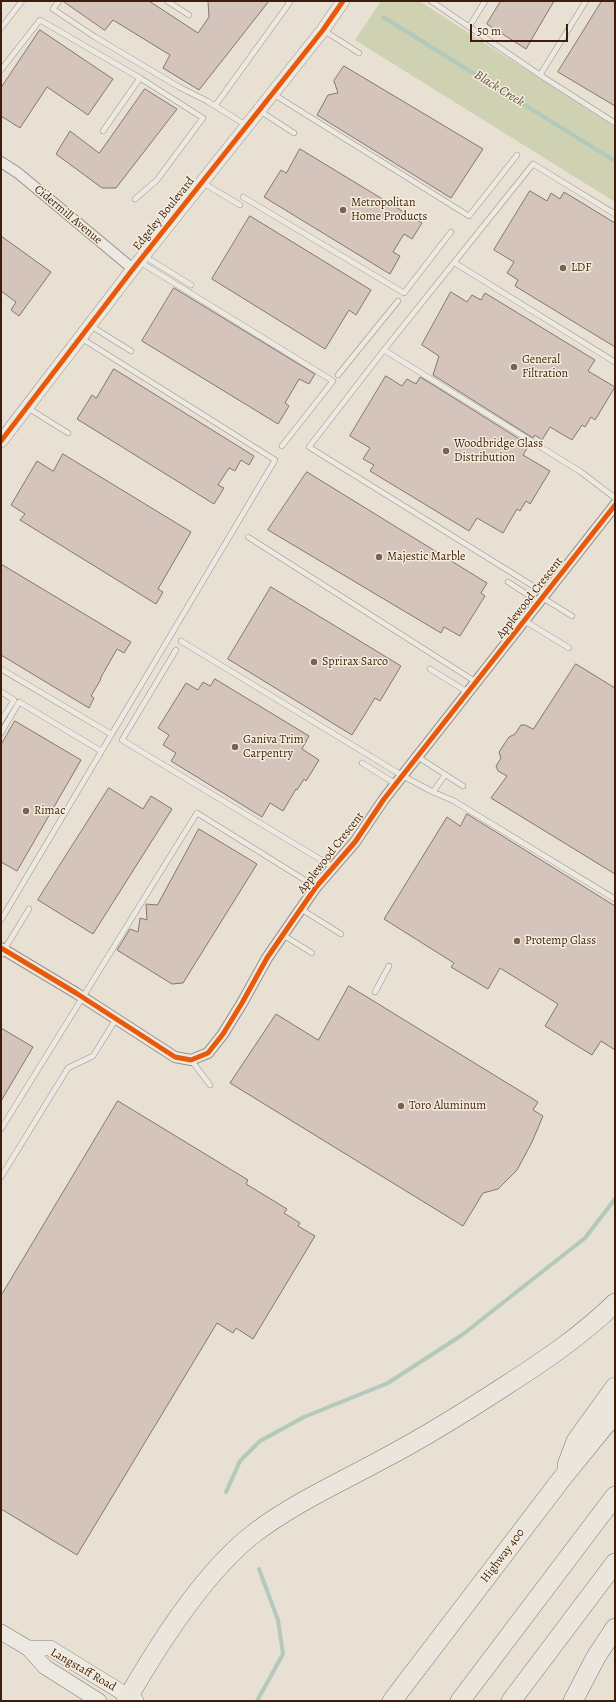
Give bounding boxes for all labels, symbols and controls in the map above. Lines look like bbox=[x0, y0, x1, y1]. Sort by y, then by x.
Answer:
scale bar bbox=[472, 16, 570, 42]
text: 50 m bbox=[477, 23, 501, 39]
water label: Black Creek bbox=[471, 68, 527, 110]
street label: Edgeley Boulevard bbox=[130, 174, 198, 254]
street label: Cidermill Avenue bbox=[31, 182, 105, 248]
place label: Metropolitan Home Products bbox=[351, 196, 427, 224]
marker: Metropolitan Home Products bbox=[338, 205, 348, 215]
place label: LDF bbox=[571, 261, 591, 275]
marker: LDF bbox=[558, 263, 568, 273]
place label: General Filtration bbox=[522, 353, 568, 381]
marker: General Filtration bbox=[509, 362, 519, 372]
place label: Woodbridge Glass Distribution bbox=[454, 437, 543, 465]
marker: Woodbridge Glass Distribution bbox=[441, 446, 451, 456]
place label: Majestic Marble bbox=[387, 550, 465, 564]
marker: Majestic Marble bbox=[374, 552, 384, 562]
street label: Applewood Crescent bbox=[494, 554, 566, 642]
place label: Sprirax Sarco bbox=[322, 655, 388, 669]
marker: Sprirax Sarco bbox=[309, 657, 319, 667]
place label: Ganiva Trim Carpentry bbox=[243, 733, 304, 761]
marker: Ganiva Trim Carpentry bbox=[230, 742, 240, 752]
place label: Rimac bbox=[34, 804, 65, 818]
marker: Rimac bbox=[21, 806, 31, 816]
street label: Applewood Crescent bbox=[295, 809, 367, 897]
place label: Protemp Glass bbox=[525, 934, 596, 948]
marker: Protemp Glass bbox=[512, 936, 522, 946]
place label: Toro Aluminum bbox=[409, 1099, 486, 1113]
marker: Toro Aluminum bbox=[396, 1101, 406, 1111]
street label: Highway 400 bbox=[478, 1526, 528, 1586]
street label: Langstaff Road bbox=[48, 1645, 118, 1695]

